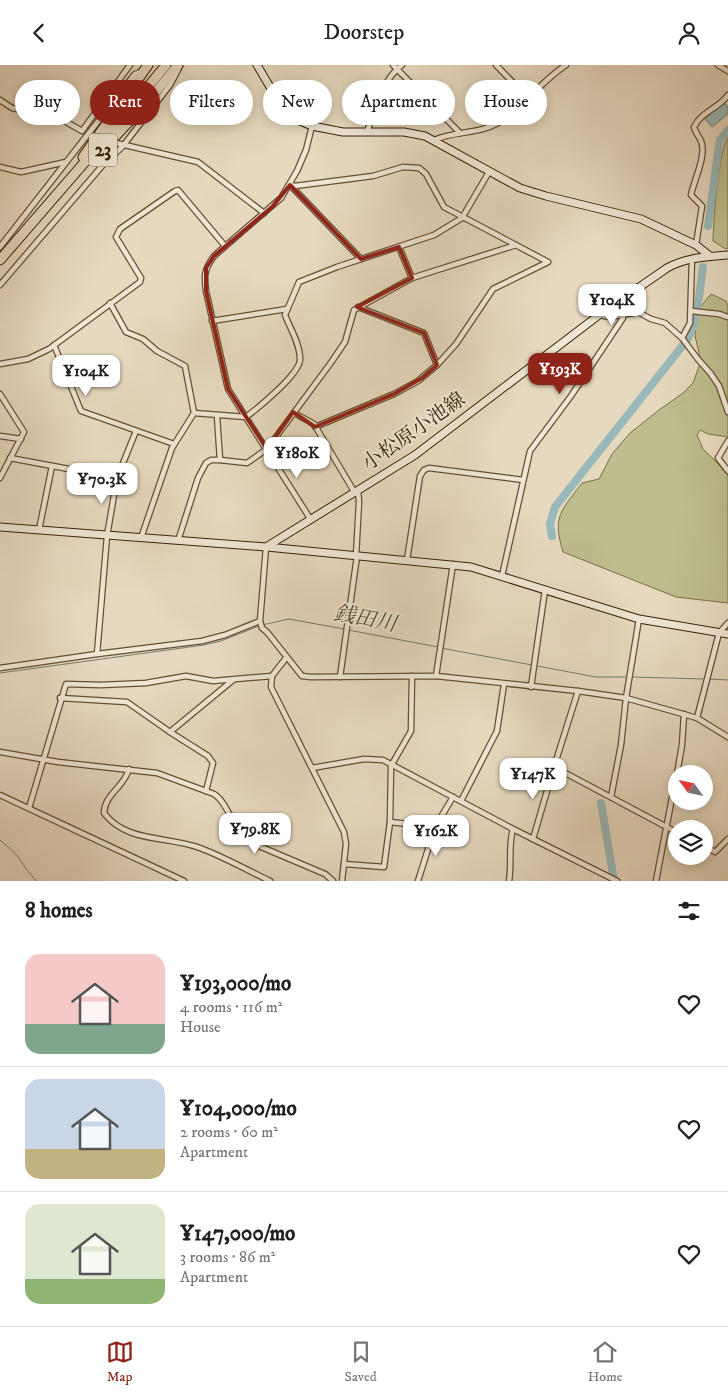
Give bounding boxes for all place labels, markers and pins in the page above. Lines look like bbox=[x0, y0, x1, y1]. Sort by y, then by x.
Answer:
pin: ¥104K bbox=[577, 283, 647, 326]
pin: ¥193K bbox=[525, 353, 595, 395]
pin: ¥104K bbox=[51, 355, 121, 397]
pin: ¥180K bbox=[262, 437, 332, 479]
pin: ¥70.3K bbox=[61, 463, 143, 505]
pin: ¥147K bbox=[498, 757, 568, 800]
pin: ¥79.8K bbox=[214, 813, 296, 855]
pin: ¥162K bbox=[401, 815, 471, 857]

